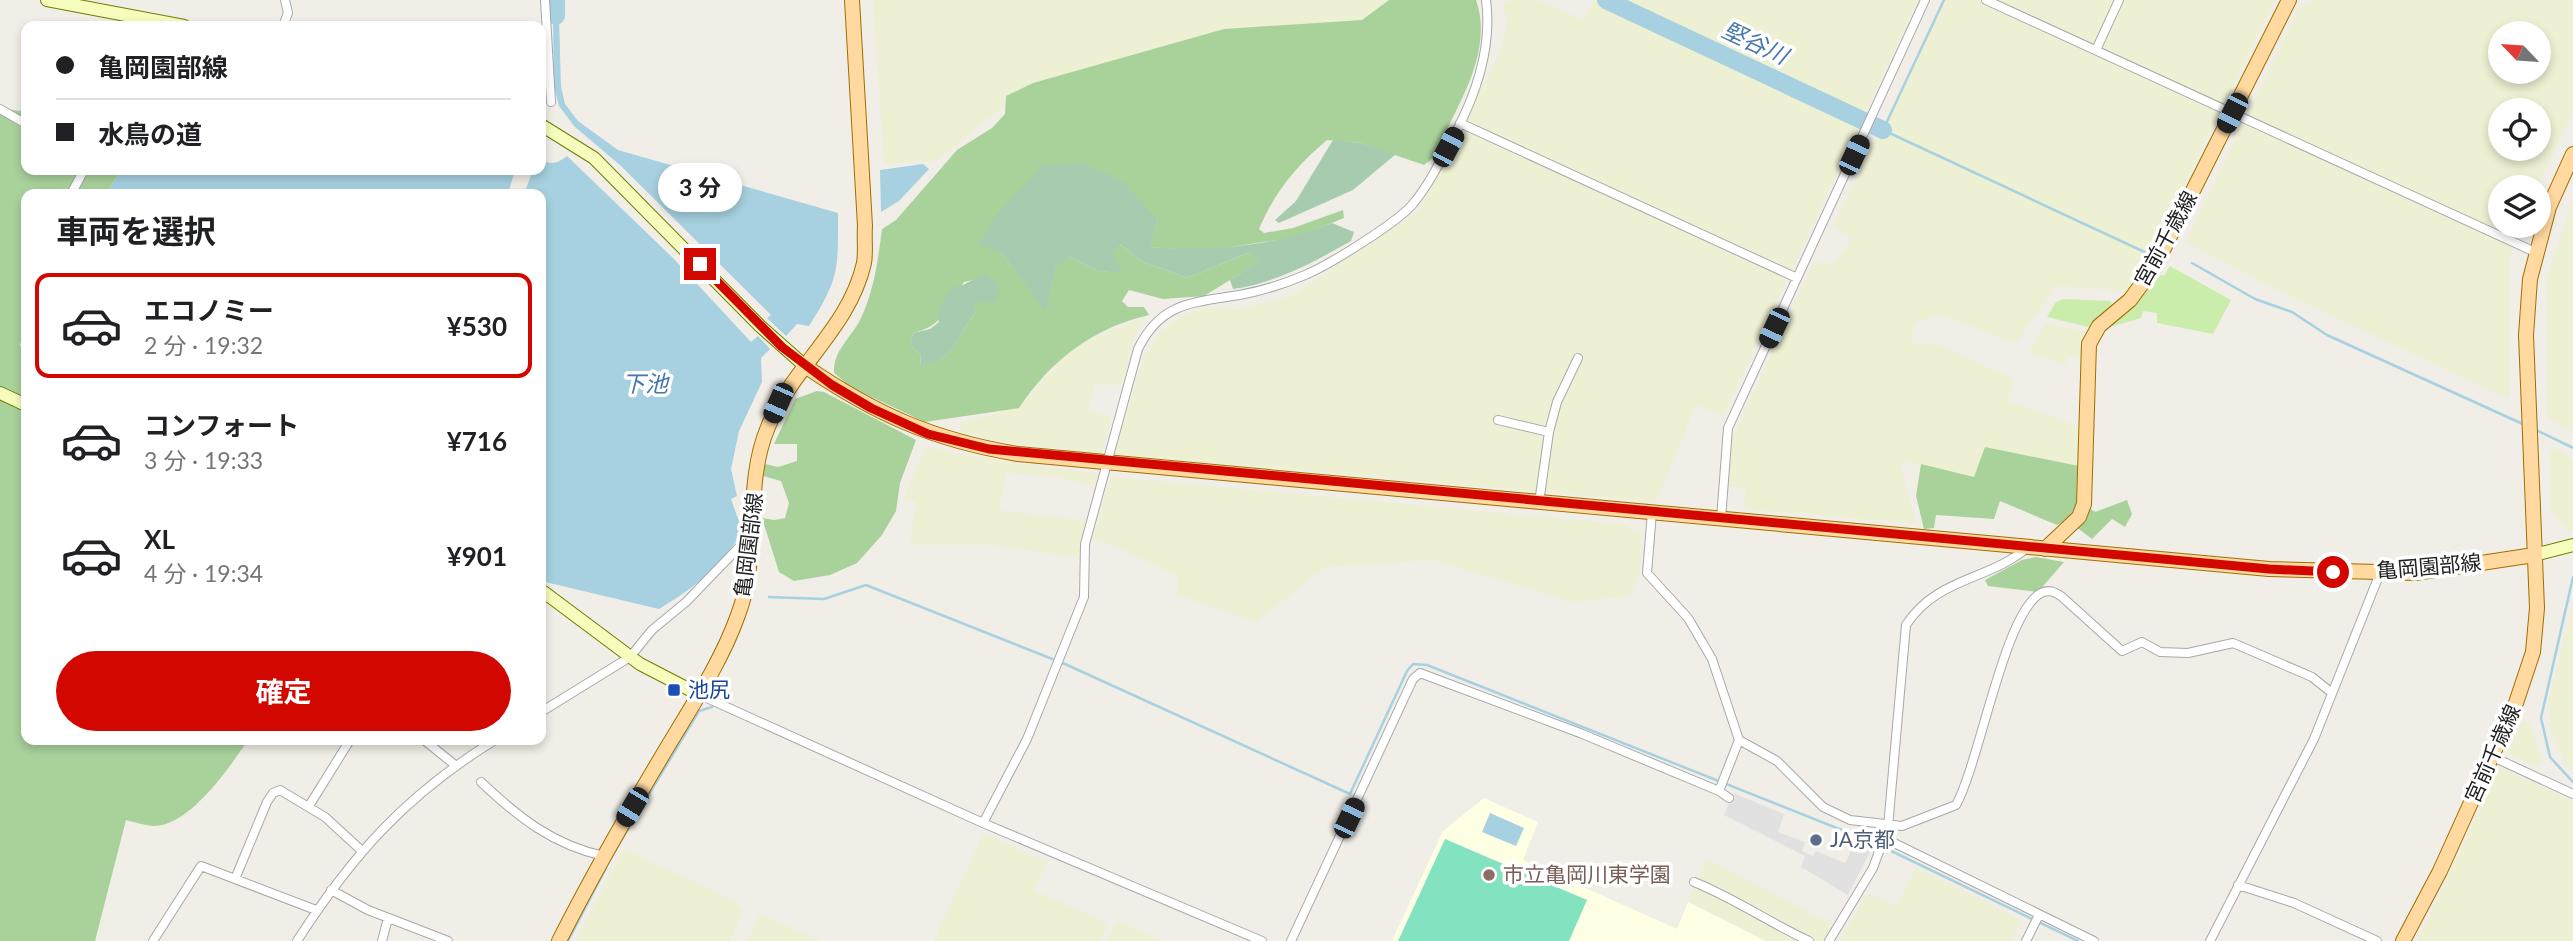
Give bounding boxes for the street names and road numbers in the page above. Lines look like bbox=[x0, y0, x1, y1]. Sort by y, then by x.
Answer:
street label: 宮前千歳線 bbox=[2128, 186, 2201, 290]
street label: 亀岡園部線 bbox=[729, 491, 766, 598]
street label: 亀岡園部線 bbox=[2375, 548, 2482, 583]
street label: 宮前千歳線 bbox=[2459, 700, 2524, 806]

